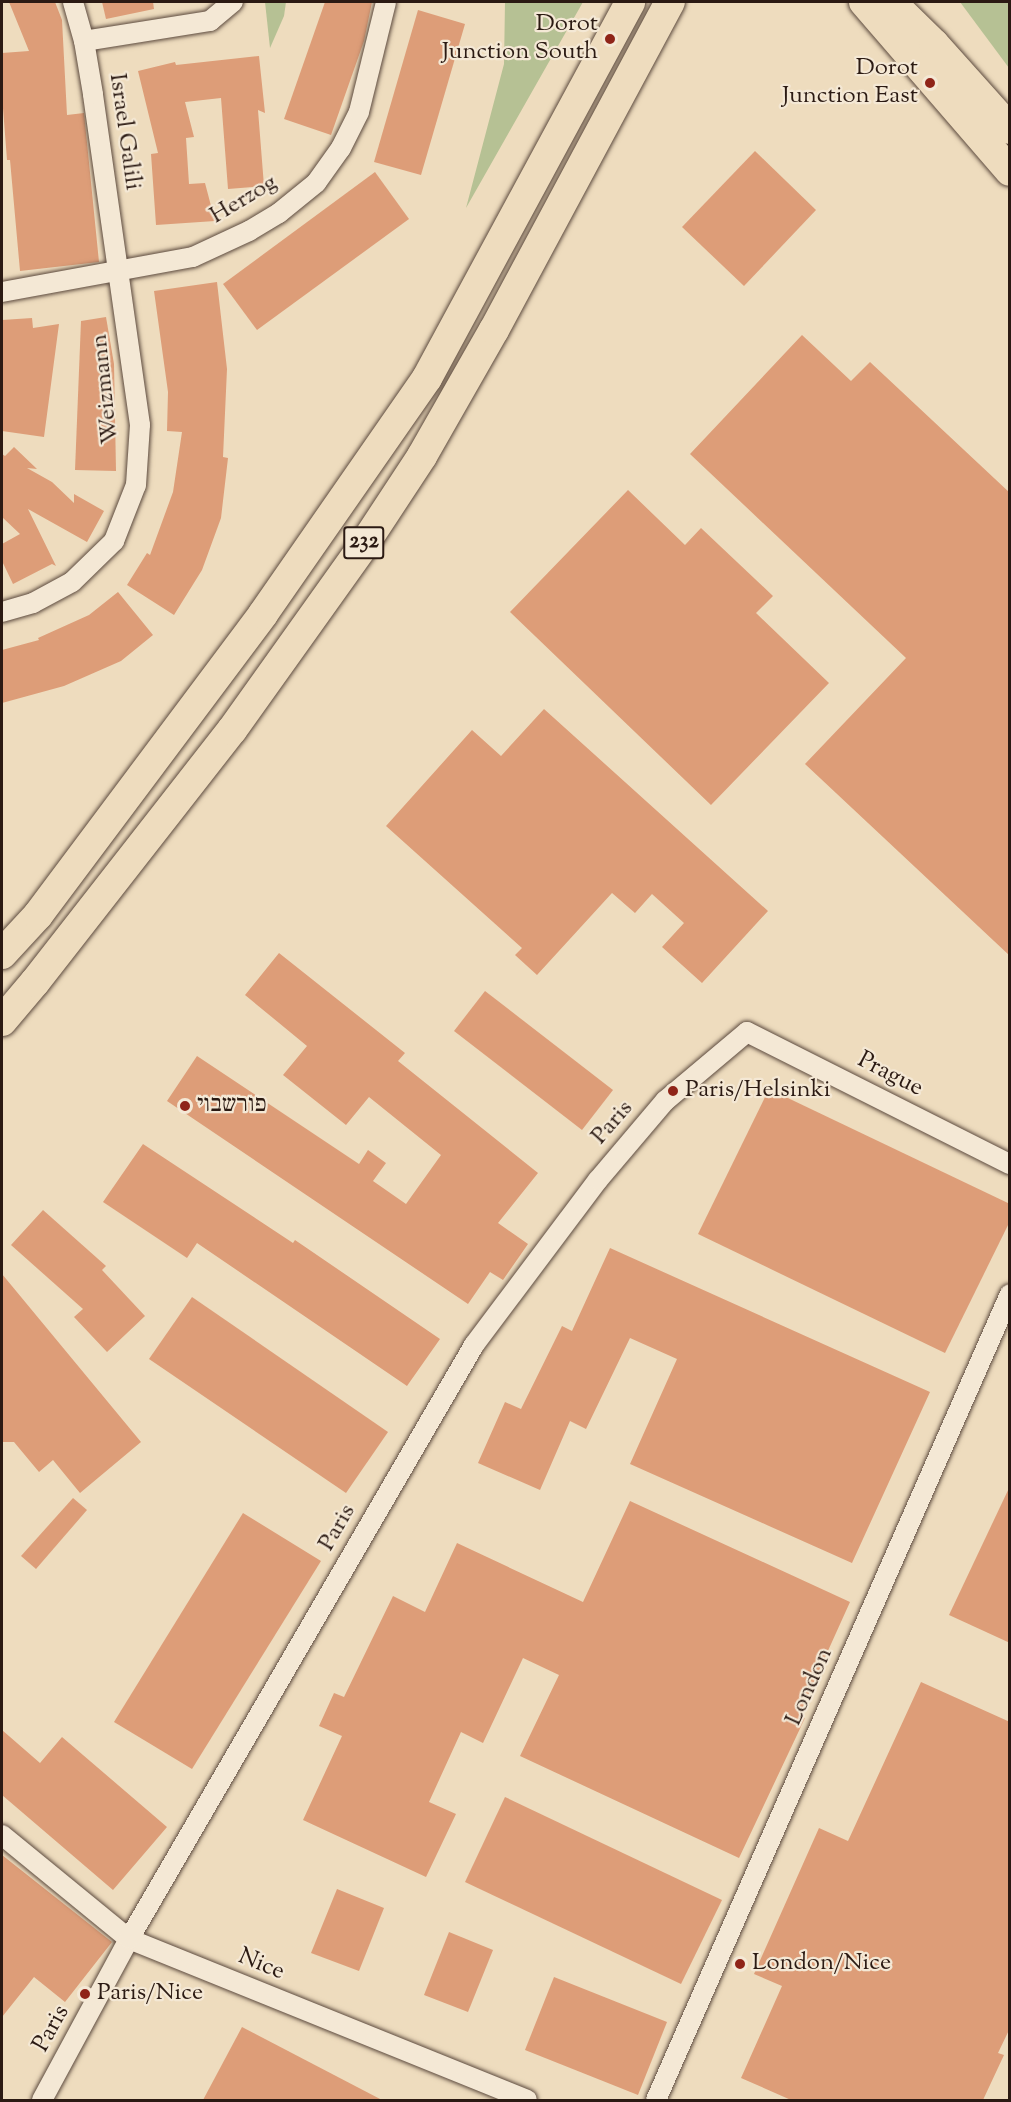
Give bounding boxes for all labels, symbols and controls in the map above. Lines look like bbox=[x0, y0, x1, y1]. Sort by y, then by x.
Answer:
place label: Dorot Junction South bbox=[442, 11, 598, 67]
marker: Dorot Junction South bbox=[603, 32, 617, 46]
place label: Dorot Junction East bbox=[782, 55, 918, 111]
street label: Israel Galili bbox=[102, 72, 146, 192]
marker: Dorot Junction East bbox=[923, 76, 937, 90]
street label: Herzog bbox=[205, 169, 283, 231]
street label: Weizmann bbox=[86, 332, 126, 446]
road number: 232 bbox=[343, 524, 385, 562]
street label: Prague bbox=[852, 1046, 928, 1104]
place label: Paris/Helsinki bbox=[685, 1077, 831, 1105]
marker: Paris/Helsinki bbox=[666, 1084, 680, 1098]
place label: פורשבוי bbox=[197, 1092, 267, 1120]
street label: Paris bbox=[586, 1095, 640, 1151]
marker: פורשבוי bbox=[178, 1099, 192, 1113]
street label: Paris bbox=[313, 1500, 363, 1556]
street label: London bbox=[780, 1644, 840, 1730]
street label: Nice bbox=[233, 1943, 289, 1987]
place label: London/Nice bbox=[752, 1950, 891, 1978]
marker: London/Nice bbox=[733, 1957, 747, 1971]
place label: Paris/Nice bbox=[97, 1980, 203, 2008]
marker: Paris/Nice bbox=[78, 1987, 92, 2001]
street label: Paris bbox=[27, 2001, 77, 2057]

